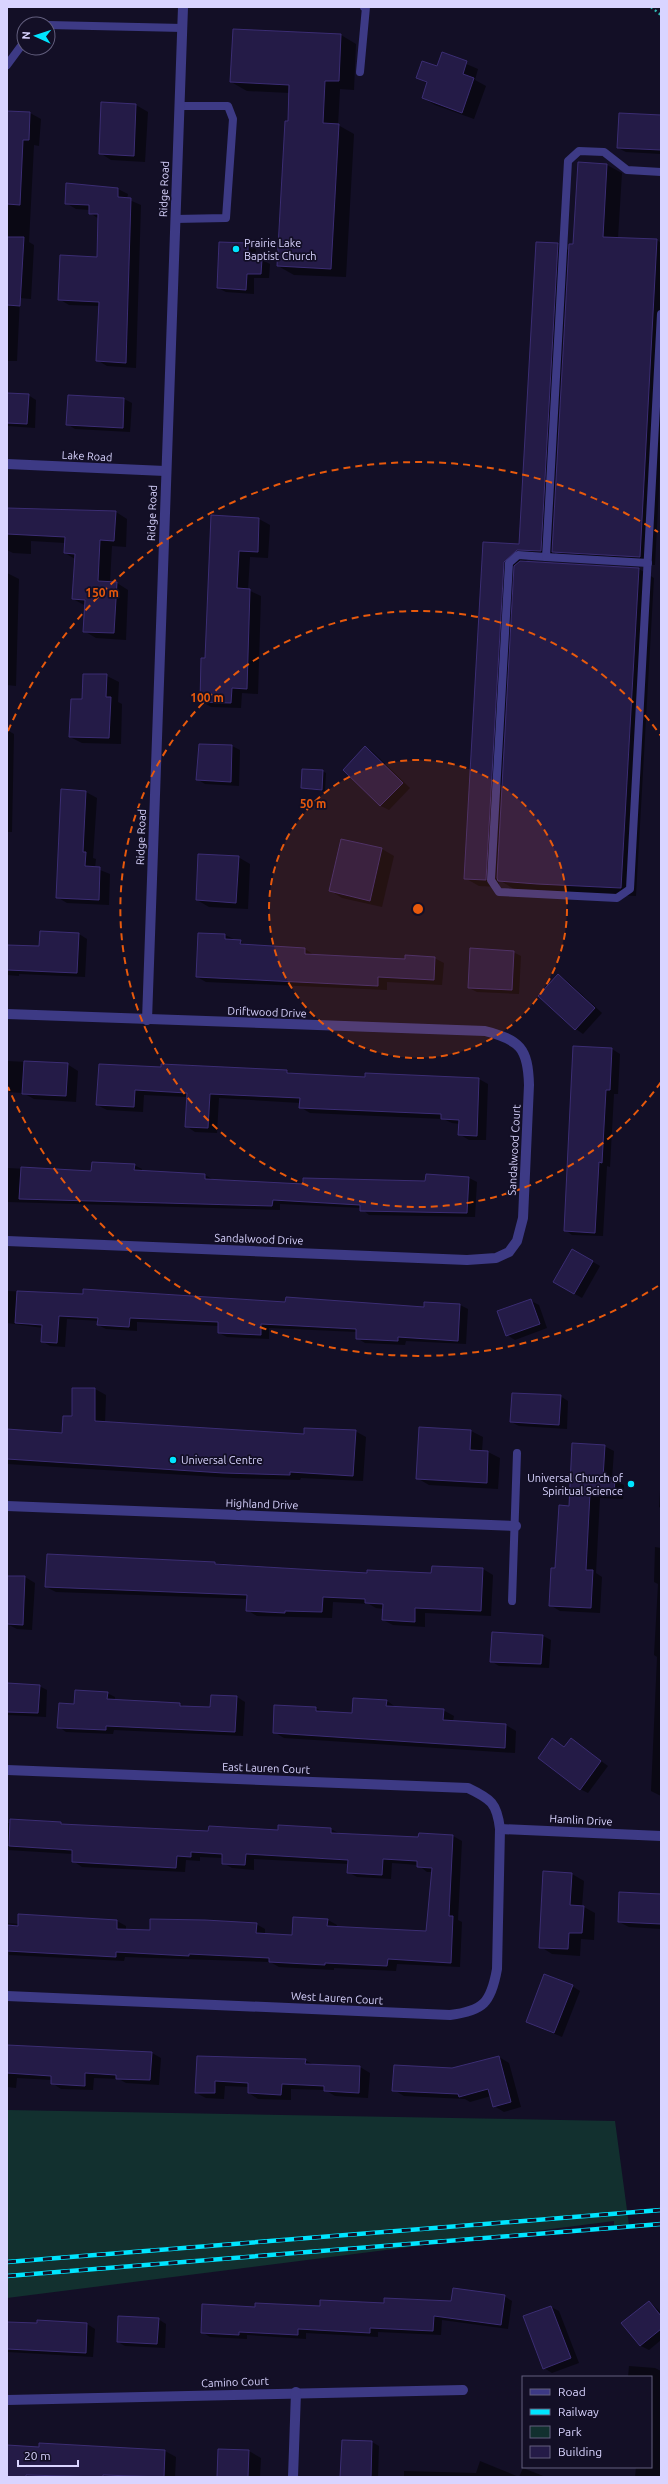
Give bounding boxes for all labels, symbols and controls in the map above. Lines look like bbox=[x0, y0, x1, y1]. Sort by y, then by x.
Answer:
north arrow bbox=[16, 16, 56, 56]
text: N bbox=[20, 31, 32, 40]
street label: Ridge Road bbox=[157, 161, 171, 217]
place label: Prairie Lake Baptist Church bbox=[244, 237, 317, 262]
marker: Prairie Lake Baptist Church bbox=[231, 244, 241, 254]
street label: Lake Road bbox=[61, 449, 113, 463]
street label: Ridge Road bbox=[145, 485, 159, 541]
text: 150 m bbox=[85, 586, 119, 599]
text: 100 m bbox=[190, 691, 224, 704]
text: 50 m bbox=[300, 797, 326, 810]
street label: Ridge Road bbox=[134, 809, 148, 865]
centre of rings bbox=[411, 902, 425, 916]
street label: Driftwood Drive bbox=[227, 1005, 307, 1019]
street label: Sandalwood Court bbox=[506, 1104, 522, 1196]
street label: Sandalwood Drive bbox=[214, 1231, 304, 1247]
place label: Universal Centre bbox=[181, 1454, 263, 1466]
marker: Universal Centre bbox=[168, 1455, 178, 1465]
place label: Universal Church of Spiritual Science bbox=[527, 1472, 624, 1497]
marker: Universal Church of Spiritual Science bbox=[626, 1479, 636, 1489]
street label: Highland Drive bbox=[225, 1497, 299, 1511]
street label: East Lauren Court bbox=[222, 1760, 311, 1776]
street label: Hamlin Drive bbox=[549, 1812, 613, 1828]
street label: West Lauren Court bbox=[291, 1990, 384, 2006]
street label: Camino Court bbox=[201, 2375, 270, 2389]
legend bbox=[522, 2376, 652, 2468]
text: Road bbox=[558, 2385, 586, 2398]
text: Railway bbox=[558, 2405, 599, 2418]
text: Park bbox=[558, 2425, 582, 2438]
scale bar bbox=[18, 2442, 78, 2468]
text: Building bbox=[558, 2445, 602, 2458]
text: 20 m bbox=[24, 2449, 51, 2462]

